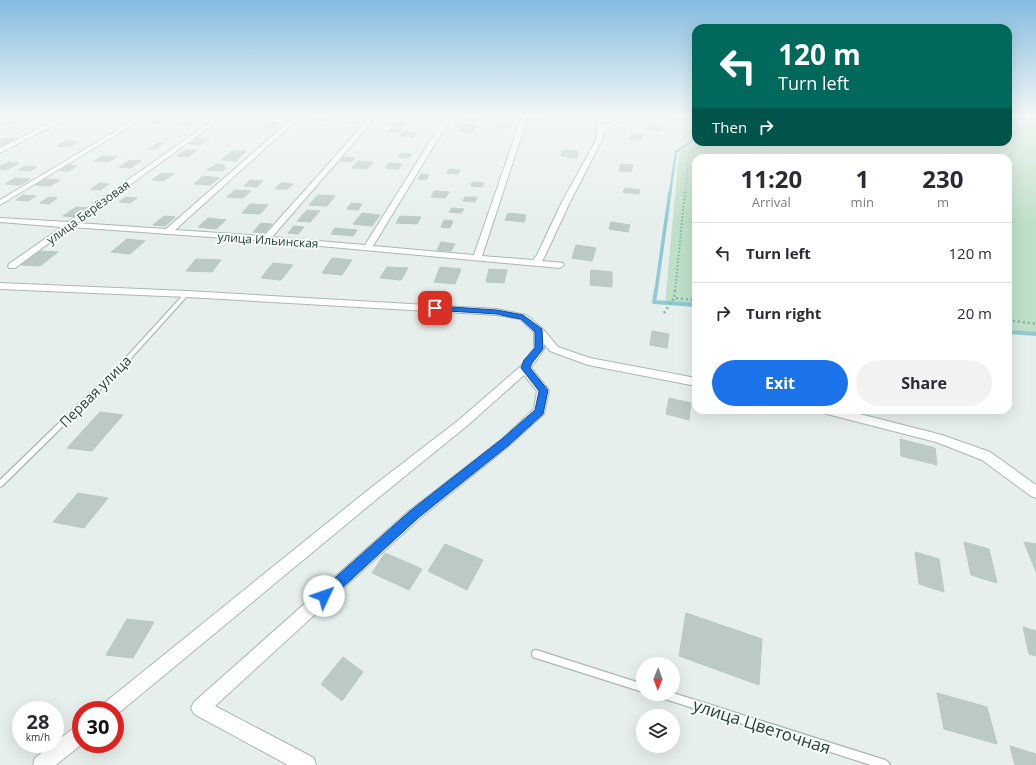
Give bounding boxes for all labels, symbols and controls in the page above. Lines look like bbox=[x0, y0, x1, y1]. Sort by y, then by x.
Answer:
text: 120 m bbox=[778, 35, 861, 73]
icon: left bbox=[712, 40, 764, 92]
text: Turn left bbox=[778, 71, 849, 95]
icon: right bbox=[755, 116, 777, 138]
text: Then bbox=[712, 117, 747, 137]
text: 11:20 bbox=[740, 162, 802, 195]
text: 1 bbox=[855, 162, 869, 195]
text: 230 bbox=[922, 162, 964, 195]
street label: улица Берёзовая bbox=[43, 176, 133, 248]
text: Arrival bbox=[752, 193, 791, 211]
text: min bbox=[851, 193, 874, 211]
text: m bbox=[937, 193, 949, 211]
street label: улица Ильинская bbox=[217, 228, 319, 252]
icon: left bbox=[712, 242, 734, 264]
text: Turn left bbox=[746, 243, 811, 263]
text: 120 m bbox=[948, 243, 992, 263]
pin bbox=[418, 291, 452, 325]
icon: arrive bbox=[424, 297, 446, 319]
icon: right bbox=[712, 302, 734, 324]
text: Turn right bbox=[746, 303, 821, 323]
text: 20 m bbox=[957, 303, 992, 323]
street label: Первая улица bbox=[55, 351, 135, 431]
button: Exit bbox=[712, 360, 848, 406]
button: Share bbox=[856, 360, 992, 406]
position arrow bbox=[303, 575, 345, 617]
north arrow bbox=[636, 657, 680, 701]
map controls bbox=[636, 657, 680, 753]
street label: улица Цветочная bbox=[690, 693, 834, 759]
speed limit sign: 30 bbox=[72, 701, 124, 753]
text: 28 bbox=[27, 708, 49, 735]
button: layers bbox=[636, 709, 680, 753]
text: km/h bbox=[26, 730, 50, 744]

